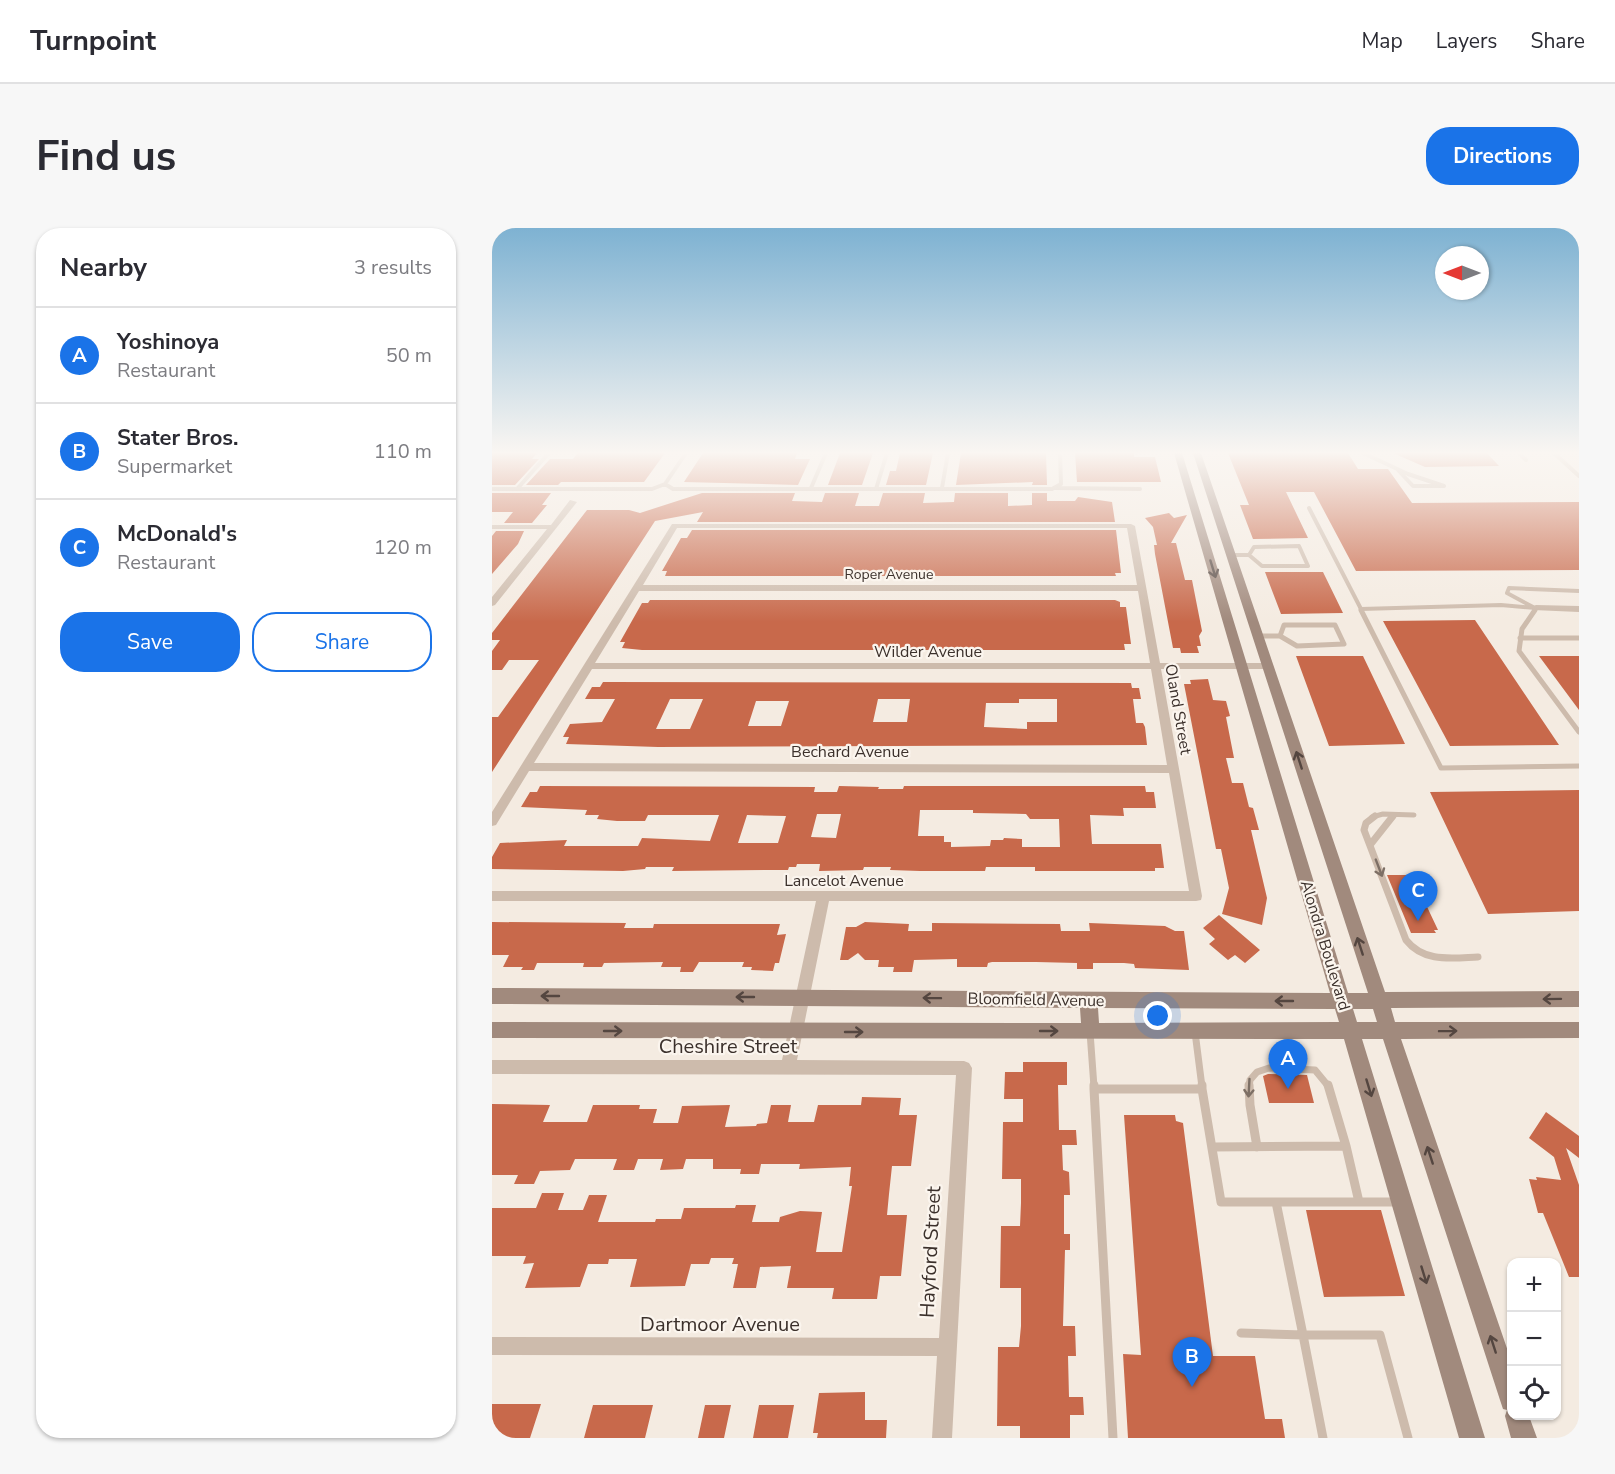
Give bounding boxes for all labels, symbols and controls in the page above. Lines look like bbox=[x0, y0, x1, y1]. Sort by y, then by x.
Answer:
text: Turnpoint bbox=[30, 22, 156, 60]
text: Map bbox=[1361, 27, 1403, 55]
text: Layers bbox=[1436, 27, 1497, 55]
text: Share bbox=[1530, 27, 1585, 55]
button: Directions bbox=[1426, 127, 1579, 185]
text: Find us bbox=[36, 128, 176, 185]
north arrow bbox=[1435, 246, 1489, 300]
text: Nearby bbox=[60, 250, 147, 285]
text: 3 results bbox=[354, 254, 432, 281]
text: Yoshinoya bbox=[117, 327, 219, 357]
text: A bbox=[72, 342, 87, 369]
text: 50 m bbox=[386, 342, 432, 369]
text: Restaurant bbox=[117, 357, 215, 384]
text: Stater Bros. bbox=[117, 423, 238, 453]
text: B bbox=[73, 438, 86, 465]
text: 110 m bbox=[374, 438, 432, 465]
text: Supermarket bbox=[117, 453, 232, 480]
text: McDonald's bbox=[117, 519, 237, 549]
text: C bbox=[73, 534, 86, 561]
text: 120 m bbox=[374, 534, 432, 561]
text: Restaurant bbox=[117, 549, 215, 576]
one-way arrow bbox=[1208, 559, 1219, 578]
street label: Roper Avenue bbox=[845, 565, 933, 584]
button: Save bbox=[60, 612, 240, 672]
button: Share bbox=[252, 612, 432, 672]
street label: Wilder Avenue bbox=[874, 641, 982, 663]
street label: Oland Street bbox=[1159, 662, 1197, 757]
street label: Bechard Avenue bbox=[791, 741, 909, 763]
one-way arrow bbox=[1293, 751, 1304, 770]
one-way arrow bbox=[1374, 858, 1385, 877]
street label: Lancelot Avenue bbox=[784, 870, 904, 892]
pin: C bbox=[1398, 872, 1438, 921]
street label: Alondra Boulevard bbox=[1295, 877, 1355, 1013]
one-way arrow bbox=[1354, 937, 1365, 955]
street label: Bloomfield Avenue bbox=[967, 988, 1105, 1012]
one-way arrow bbox=[540, 990, 560, 1002]
one-way arrow bbox=[735, 991, 755, 1003]
one-way arrow bbox=[923, 992, 943, 1004]
one-way arrow bbox=[1542, 993, 1562, 1005]
one-way arrow bbox=[1275, 995, 1295, 1007]
your location bbox=[1143, 1001, 1172, 1030]
one-way arrow bbox=[603, 1025, 623, 1037]
one-way arrow bbox=[1039, 1025, 1059, 1037]
one-way arrow bbox=[844, 1026, 864, 1038]
one-way arrow bbox=[1437, 1026, 1457, 1037]
street label: Cheshire Street bbox=[659, 1033, 798, 1060]
pin: A bbox=[1268, 1040, 1308, 1089]
one-way arrow bbox=[1243, 1078, 1254, 1098]
one-way arrow bbox=[1364, 1078, 1375, 1097]
one-way arrow bbox=[1424, 1146, 1435, 1165]
street label: Hayford Street bbox=[914, 1184, 947, 1319]
map controls bbox=[1507, 1258, 1561, 1420]
button: + bbox=[1507, 1258, 1561, 1312]
one-way arrow bbox=[1419, 1265, 1430, 1284]
street label: Dartmoor Avenue bbox=[640, 1311, 800, 1338]
button: − bbox=[1507, 1312, 1561, 1366]
one-way arrow bbox=[1487, 1335, 1498, 1354]
pin: B bbox=[1172, 1338, 1212, 1387]
button: locate bbox=[1507, 1366, 1561, 1420]

